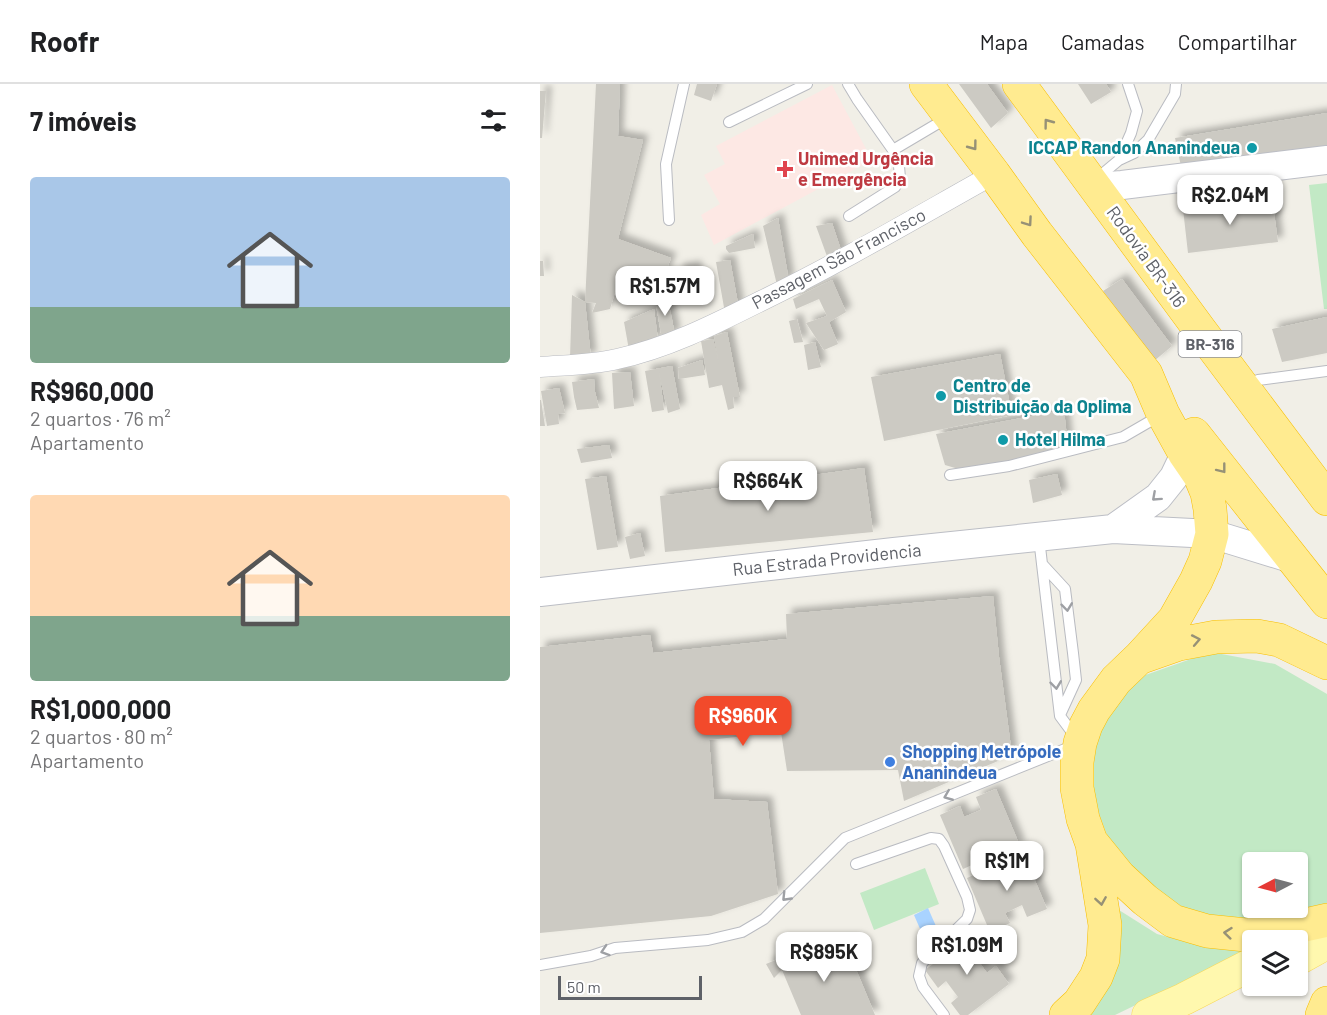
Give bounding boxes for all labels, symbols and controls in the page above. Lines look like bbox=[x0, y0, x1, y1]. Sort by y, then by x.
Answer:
text: Roofr bbox=[30, 24, 99, 58]
text: Mapa bbox=[980, 29, 1028, 54]
text: Camadas bbox=[1061, 29, 1145, 54]
text: Compartilhar bbox=[1178, 29, 1297, 54]
icon: filters bbox=[477, 104, 510, 137]
text: 7 imóveis bbox=[30, 105, 136, 136]
one-way arrow bbox=[1044, 119, 1055, 130]
place label: ICCAP Randon Ananindeua bbox=[1028, 136, 1240, 158]
one-way arrow bbox=[965, 139, 976, 150]
marker: ICCAP Randon Ananindeua bbox=[1245, 141, 1259, 155]
place label: Unimed Urgência e Emergência bbox=[798, 147, 934, 190]
marker: Unimed Urgência e Emergência bbox=[776, 160, 794, 178]
pin: R$2.04M bbox=[1175, 175, 1285, 226]
text: R$2.04M bbox=[1191, 182, 1269, 206]
street label: Rodovia BR-316 bbox=[1103, 201, 1191, 311]
street label: Passagem São Francisco bbox=[748, 203, 929, 313]
one-way arrow bbox=[1021, 215, 1032, 226]
icon: home bbox=[216, 216, 324, 324]
pin: R$1.57M bbox=[610, 266, 720, 317]
text: R$1.57M bbox=[629, 273, 701, 297]
road number: BR-316 bbox=[1178, 331, 1242, 357]
place label: Centro de Distribuição da Oplima bbox=[953, 374, 1132, 417]
text: R$960,000 bbox=[30, 375, 154, 406]
marker: Centro de Distribuição da Oplima bbox=[934, 389, 948, 403]
text: 2 quartos · 76 m² bbox=[30, 406, 171, 430]
place label: Hotel Hilma bbox=[1015, 428, 1105, 450]
text: Apartamento bbox=[30, 430, 144, 454]
marker: Hotel Hilma bbox=[996, 433, 1010, 447]
pin: R$664K bbox=[719, 461, 817, 512]
one-way arrow bbox=[1214, 462, 1225, 473]
text: R$664K bbox=[733, 468, 803, 492]
one-way arrow bbox=[1152, 490, 1162, 501]
icon: home bbox=[216, 534, 324, 642]
street label: Rua Estrada Providencia bbox=[731, 538, 922, 580]
one-way arrow bbox=[1061, 603, 1073, 612]
one-way arrow bbox=[1191, 634, 1201, 647]
one-way arrow bbox=[1049, 681, 1062, 690]
text: R$1,000,000 bbox=[30, 693, 171, 724]
pin: R$960K bbox=[694, 696, 792, 747]
text: R$960K bbox=[709, 703, 778, 727]
text: 2 quartos · 80 m² bbox=[30, 724, 173, 748]
place label: Shopping Metrópole Ananindeua bbox=[902, 740, 1061, 783]
text: Apartamento bbox=[30, 748, 144, 772]
marker: Shopping Metrópole Ananindeua bbox=[883, 755, 897, 769]
one-way arrow bbox=[943, 789, 954, 801]
pin: R$1M bbox=[971, 841, 1043, 892]
text: R$1M bbox=[984, 848, 1030, 872]
north arrow bbox=[1242, 852, 1308, 918]
map controls bbox=[1242, 852, 1308, 996]
one-way arrow bbox=[782, 890, 793, 901]
one-way arrow bbox=[1094, 896, 1107, 906]
pin: R$1.09M bbox=[912, 925, 1022, 976]
one-way arrow bbox=[1223, 927, 1232, 940]
button: layers bbox=[1242, 930, 1308, 996]
pin: R$895K bbox=[775, 932, 873, 983]
text: R$1.09M bbox=[931, 932, 1003, 956]
text: R$895K bbox=[790, 939, 858, 963]
one-way arrow bbox=[600, 944, 611, 957]
scale bar bbox=[558, 973, 702, 1000]
text: 50 m bbox=[567, 977, 601, 996]

